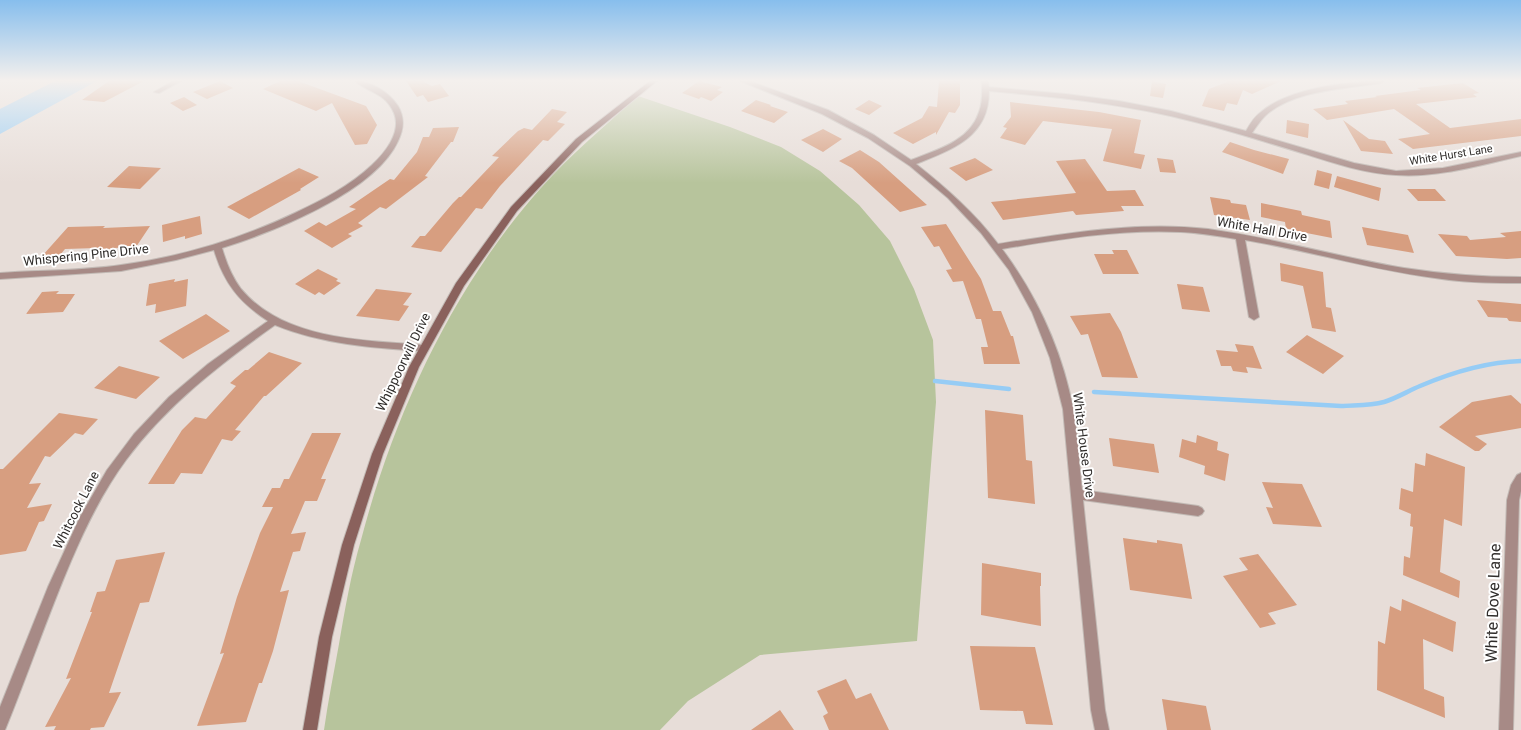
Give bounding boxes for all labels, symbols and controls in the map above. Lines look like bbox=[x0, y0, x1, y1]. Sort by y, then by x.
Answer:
street label: White Hurst Lane bbox=[1408, 142, 1494, 168]
street label: White Hall Drive bbox=[1216, 214, 1308, 244]
street label: Whispering Pine Drive bbox=[23, 241, 149, 269]
street label: Whippoorwill Drive bbox=[373, 310, 433, 414]
street label: White House Drive bbox=[1070, 391, 1098, 499]
street label: Whitcock Lane bbox=[50, 469, 102, 551]
street label: White Dove Lane bbox=[1481, 543, 1505, 663]

